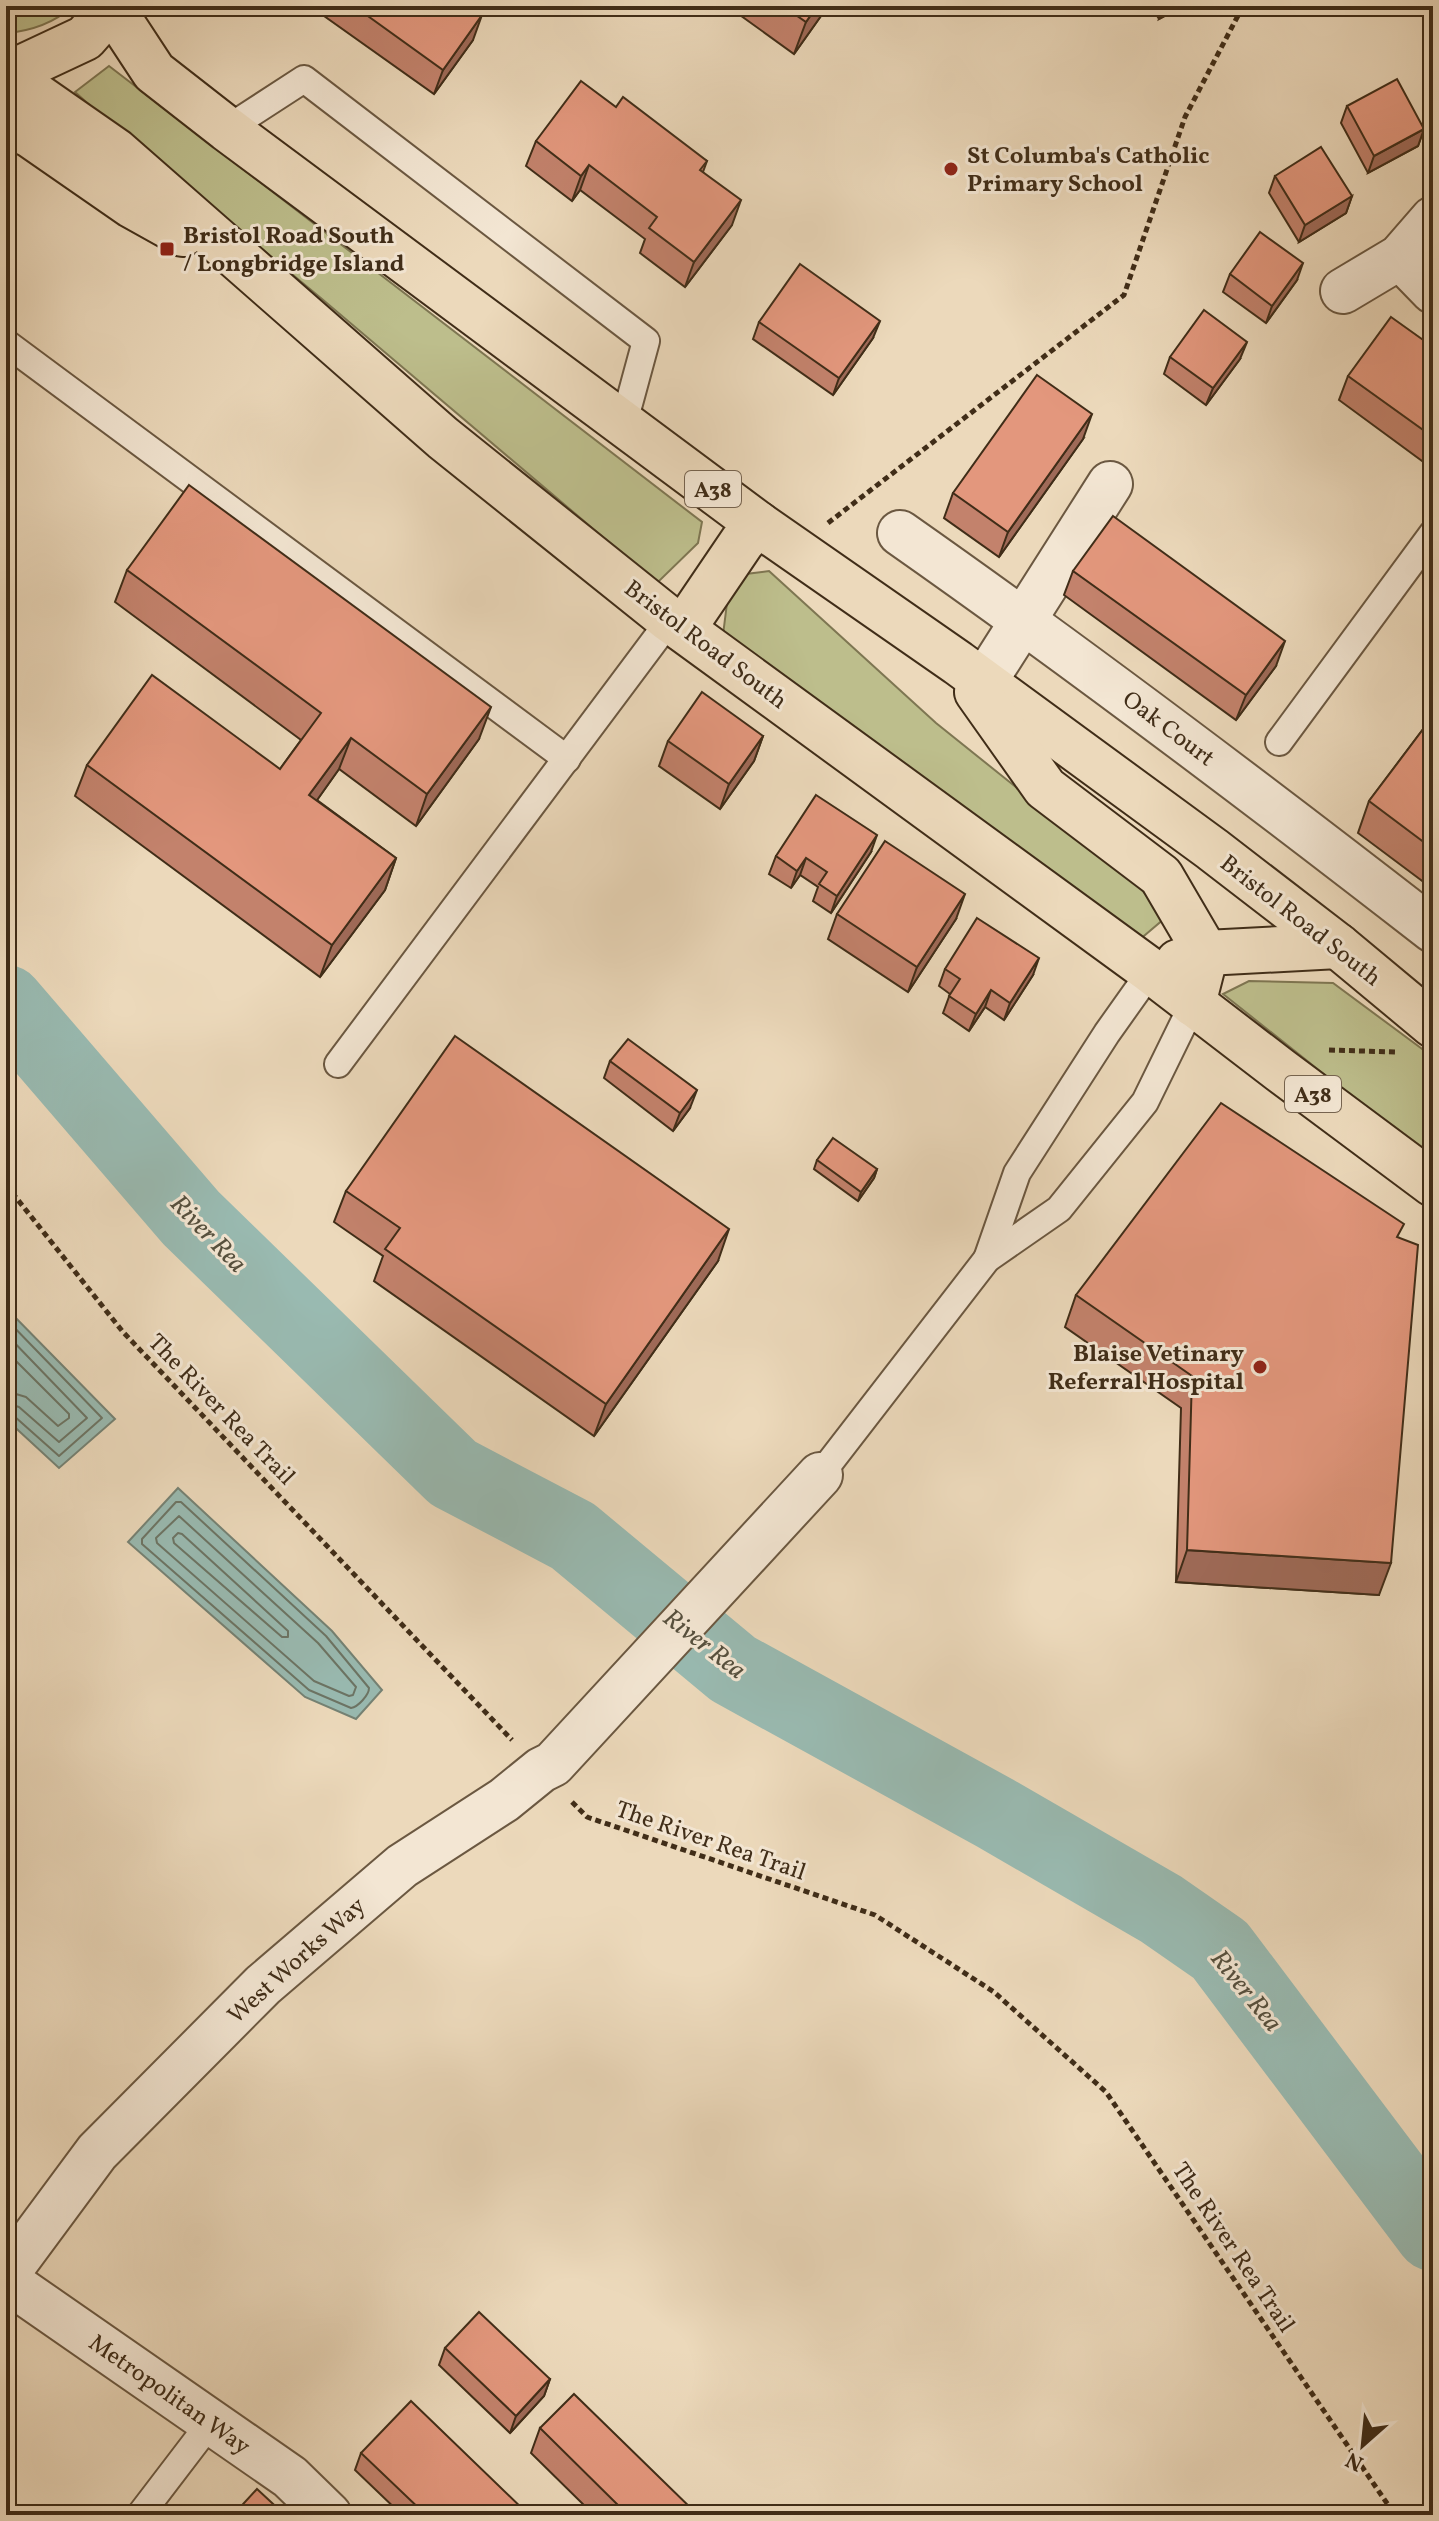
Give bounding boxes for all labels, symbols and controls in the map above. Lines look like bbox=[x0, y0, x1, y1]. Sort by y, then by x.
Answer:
place label: St Columba's Catholic Primary School bbox=[967, 140, 1209, 202]
marker: St Columba's Catholic Primary School bbox=[942, 160, 960, 178]
place label: Bristol Road South / Longbridge Island bbox=[183, 220, 405, 282]
marker: Bristol Road South / Longbridge Island bbox=[158, 240, 176, 258]
road number: A38 bbox=[685, 471, 741, 507]
street label: Bristol Road South bbox=[616, 573, 793, 718]
street label: Oak Court bbox=[1115, 684, 1221, 776]
street label: Bristol Road South bbox=[1212, 848, 1388, 995]
road number: A38 bbox=[1285, 1076, 1341, 1112]
water label: River Rea bbox=[161, 1187, 254, 1282]
street label: The River Rea Trail bbox=[139, 1327, 302, 1494]
place label: Blaise Vetinary Referral Hospital bbox=[1048, 1338, 1245, 1400]
marker: Blaise Vetinary Referral Hospital bbox=[1251, 1358, 1269, 1376]
water label: River Rea bbox=[655, 1601, 753, 1688]
street label: The River Rea Trail bbox=[611, 1793, 810, 1890]
street label: West Works Way bbox=[221, 1890, 374, 2033]
water label: River Rea bbox=[1201, 1942, 1290, 2040]
street label: The River Rea Trail bbox=[1163, 2156, 1302, 2340]
street label: Metropolitan Way bbox=[81, 2327, 257, 2464]
north arrow bbox=[1323, 2405, 1403, 2485]
text: N bbox=[1341, 2443, 1369, 2478]

